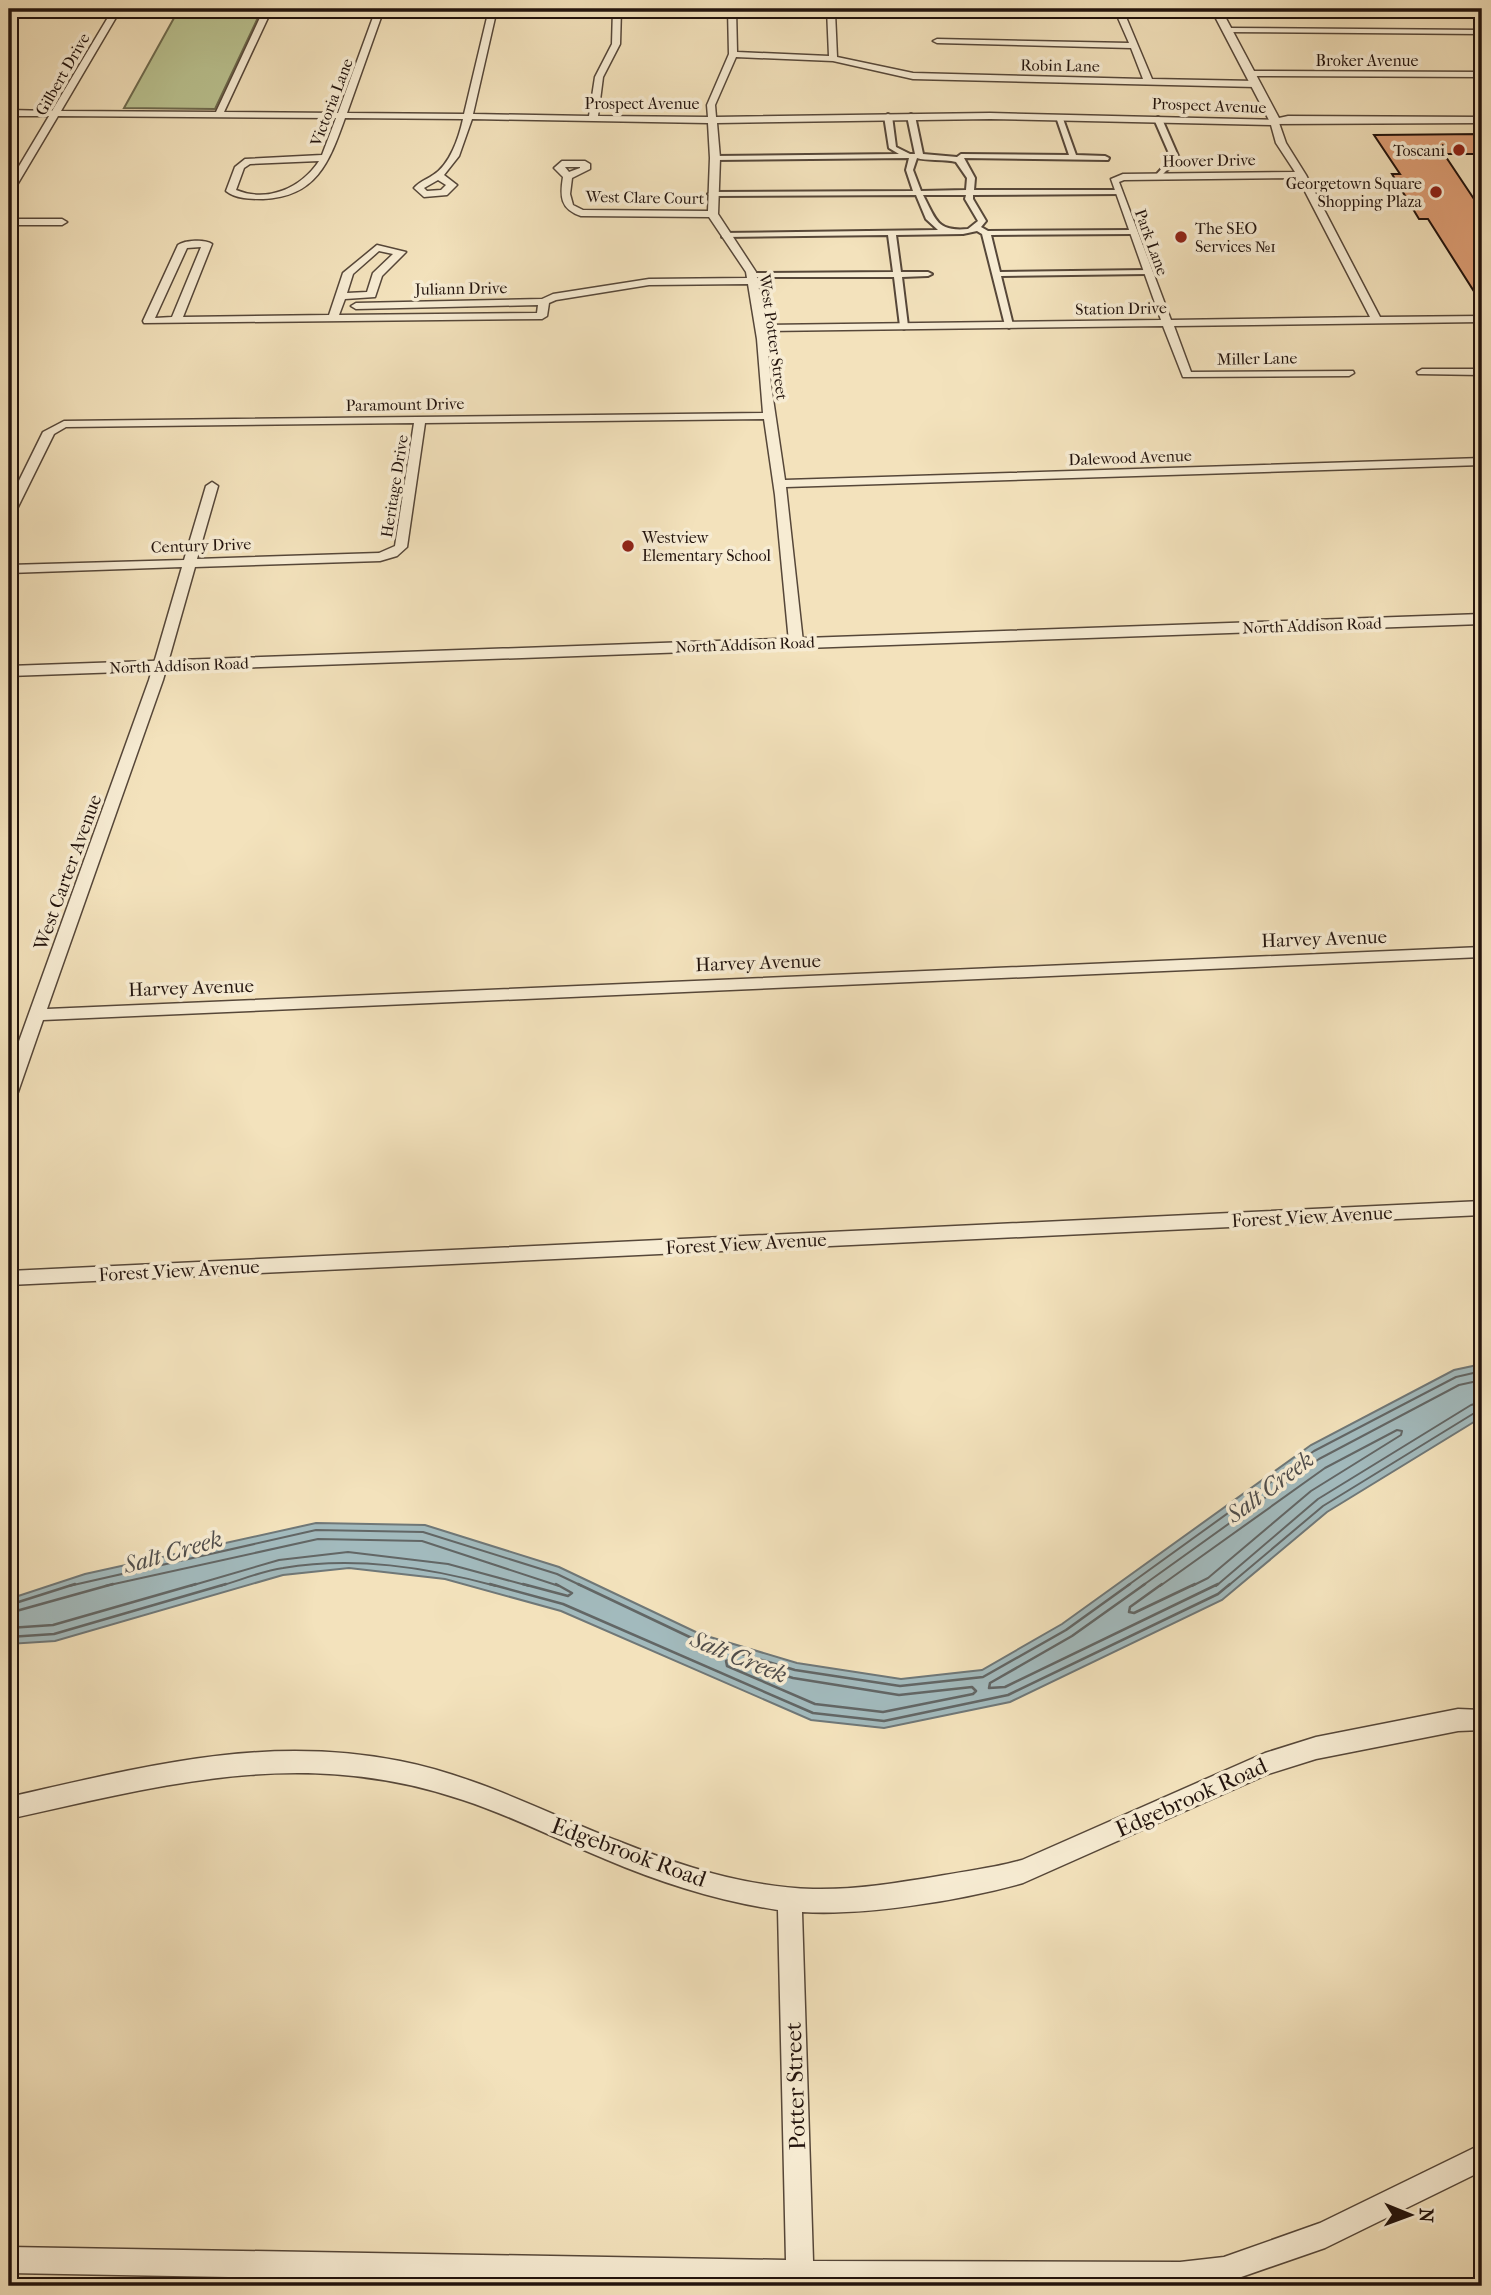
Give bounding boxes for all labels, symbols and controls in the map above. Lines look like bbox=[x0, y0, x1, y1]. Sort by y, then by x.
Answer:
street label: Gilbert Drive bbox=[31, 30, 94, 119]
street label: Broker Avenue bbox=[1316, 51, 1419, 70]
street label: Robin Lane bbox=[1020, 55, 1100, 76]
street label: Victoria Lane bbox=[306, 56, 357, 150]
street label: Prospect Avenue bbox=[585, 94, 699, 113]
street label: Prospect Avenue bbox=[1151, 94, 1267, 117]
place label: Toscani bbox=[1393, 141, 1445, 160]
marker: Toscani bbox=[1451, 142, 1467, 158]
street label: Hoover Drive bbox=[1162, 150, 1256, 171]
place label: Georgetown Square Shopping Plaza bbox=[1286, 174, 1423, 211]
marker: Georgetown Square Shopping Plaza bbox=[1428, 184, 1444, 200]
street label: West Clare Court bbox=[584, 187, 705, 208]
street label: Park Lane bbox=[1131, 206, 1172, 278]
place label: The SEO Services №1 bbox=[1195, 219, 1276, 256]
marker: The SEO Services №1 bbox=[1173, 229, 1189, 245]
street label: West Potter Street bbox=[755, 272, 792, 401]
street label: Juliann Drive bbox=[413, 278, 507, 299]
street label: Station Drive bbox=[1075, 298, 1167, 319]
street label: Miller Lane bbox=[1217, 348, 1297, 369]
street label: Paramount Drive bbox=[345, 394, 465, 415]
street label: Heritage Drive bbox=[377, 433, 412, 539]
street label: Dalewood Avenue bbox=[1068, 446, 1192, 469]
place label: Westview Elementary School bbox=[641, 528, 771, 565]
street label: Century Drive bbox=[150, 534, 252, 557]
marker: Westview Elementary School bbox=[620, 538, 636, 554]
street label: North Addison Road bbox=[1242, 614, 1382, 637]
street label: North Addison Road bbox=[675, 633, 815, 656]
street label: North Addison Road bbox=[109, 654, 249, 677]
street label: West Carter Avenue bbox=[29, 791, 106, 954]
street label: Harvey Avenue bbox=[1261, 926, 1387, 952]
street label: Harvey Avenue bbox=[695, 950, 821, 976]
street label: Harvey Avenue bbox=[128, 975, 254, 1001]
street label: Forest View Avenue bbox=[1231, 1202, 1393, 1232]
street label: Forest View Avenue bbox=[665, 1229, 827, 1259]
street label: Forest View Avenue bbox=[98, 1256, 260, 1286]
water label: Salt Creek bbox=[1220, 1445, 1319, 1529]
water label: Salt Creek bbox=[119, 1524, 226, 1580]
water label: Salt Creek bbox=[686, 1625, 792, 1689]
street label: Edgebrook Road bbox=[1111, 1752, 1272, 1843]
street label: Edgebrook Road bbox=[548, 1812, 710, 1893]
street label: Potter Street bbox=[780, 2021, 811, 2150]
north arrow bbox=[1376, 2180, 1446, 2250]
text: N bbox=[1415, 2208, 1437, 2223]

